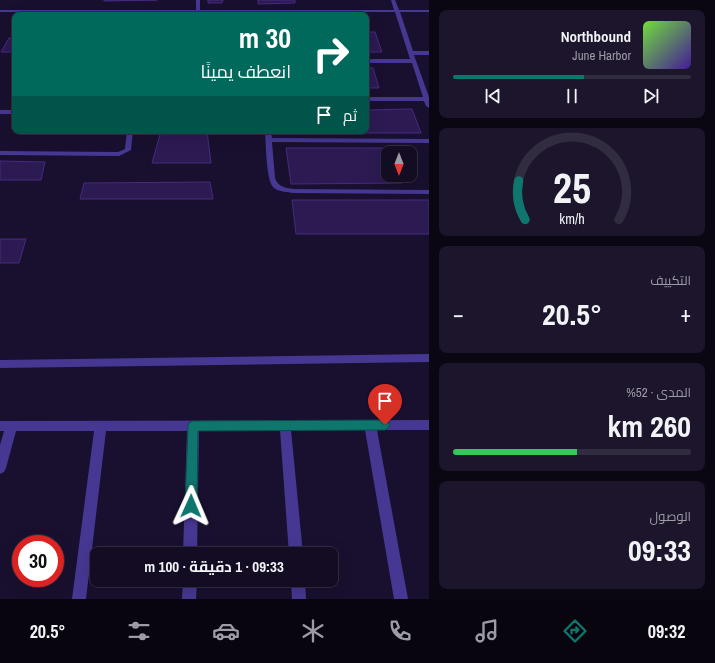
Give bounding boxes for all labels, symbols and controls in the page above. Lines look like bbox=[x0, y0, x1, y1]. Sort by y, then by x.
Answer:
text: 30 m bbox=[239, 19, 291, 57]
text: Northbound bbox=[561, 26, 631, 47]
icon: right bbox=[305, 28, 357, 80]
text: June Harbor bbox=[572, 47, 631, 64]
text: انعطف يمينًا bbox=[200, 59, 291, 84]
icon: previous bbox=[482, 85, 504, 107]
icon: pause bbox=[561, 85, 583, 107]
icon: next bbox=[640, 85, 662, 107]
icon: arrive bbox=[313, 104, 335, 126]
text: ثم bbox=[343, 105, 357, 126]
north arrow bbox=[381, 146, 417, 182]
map controls bbox=[381, 146, 417, 182]
text: 25 bbox=[553, 159, 591, 215]
text: km/h bbox=[559, 208, 585, 227]
text: التكييف bbox=[650, 272, 691, 289]
text: 20.5° bbox=[542, 294, 602, 334]
text: − bbox=[453, 299, 464, 329]
text: + bbox=[680, 299, 691, 329]
pin bbox=[368, 384, 402, 425]
text: المدى · 52% bbox=[626, 384, 691, 401]
icon: arrive bbox=[374, 390, 396, 412]
text: 260 km bbox=[608, 406, 691, 446]
position arrow bbox=[170, 485, 212, 527]
text: الوصول bbox=[650, 508, 691, 525]
text: 09:33 bbox=[628, 530, 691, 570]
speed limit sign: 30 bbox=[12, 535, 64, 587]
text: 09:33 · 1 دقيقة · 100 m bbox=[144, 556, 284, 577]
icon: filters bbox=[125, 617, 153, 645]
icon: car bbox=[212, 617, 240, 645]
icon: climate bbox=[299, 617, 327, 645]
icon: phone bbox=[386, 617, 414, 645]
icon: music bbox=[473, 617, 501, 645]
icon: directions bbox=[561, 617, 589, 645]
text: 20.5° bbox=[30, 619, 66, 644]
text: 09:32 bbox=[648, 619, 685, 644]

